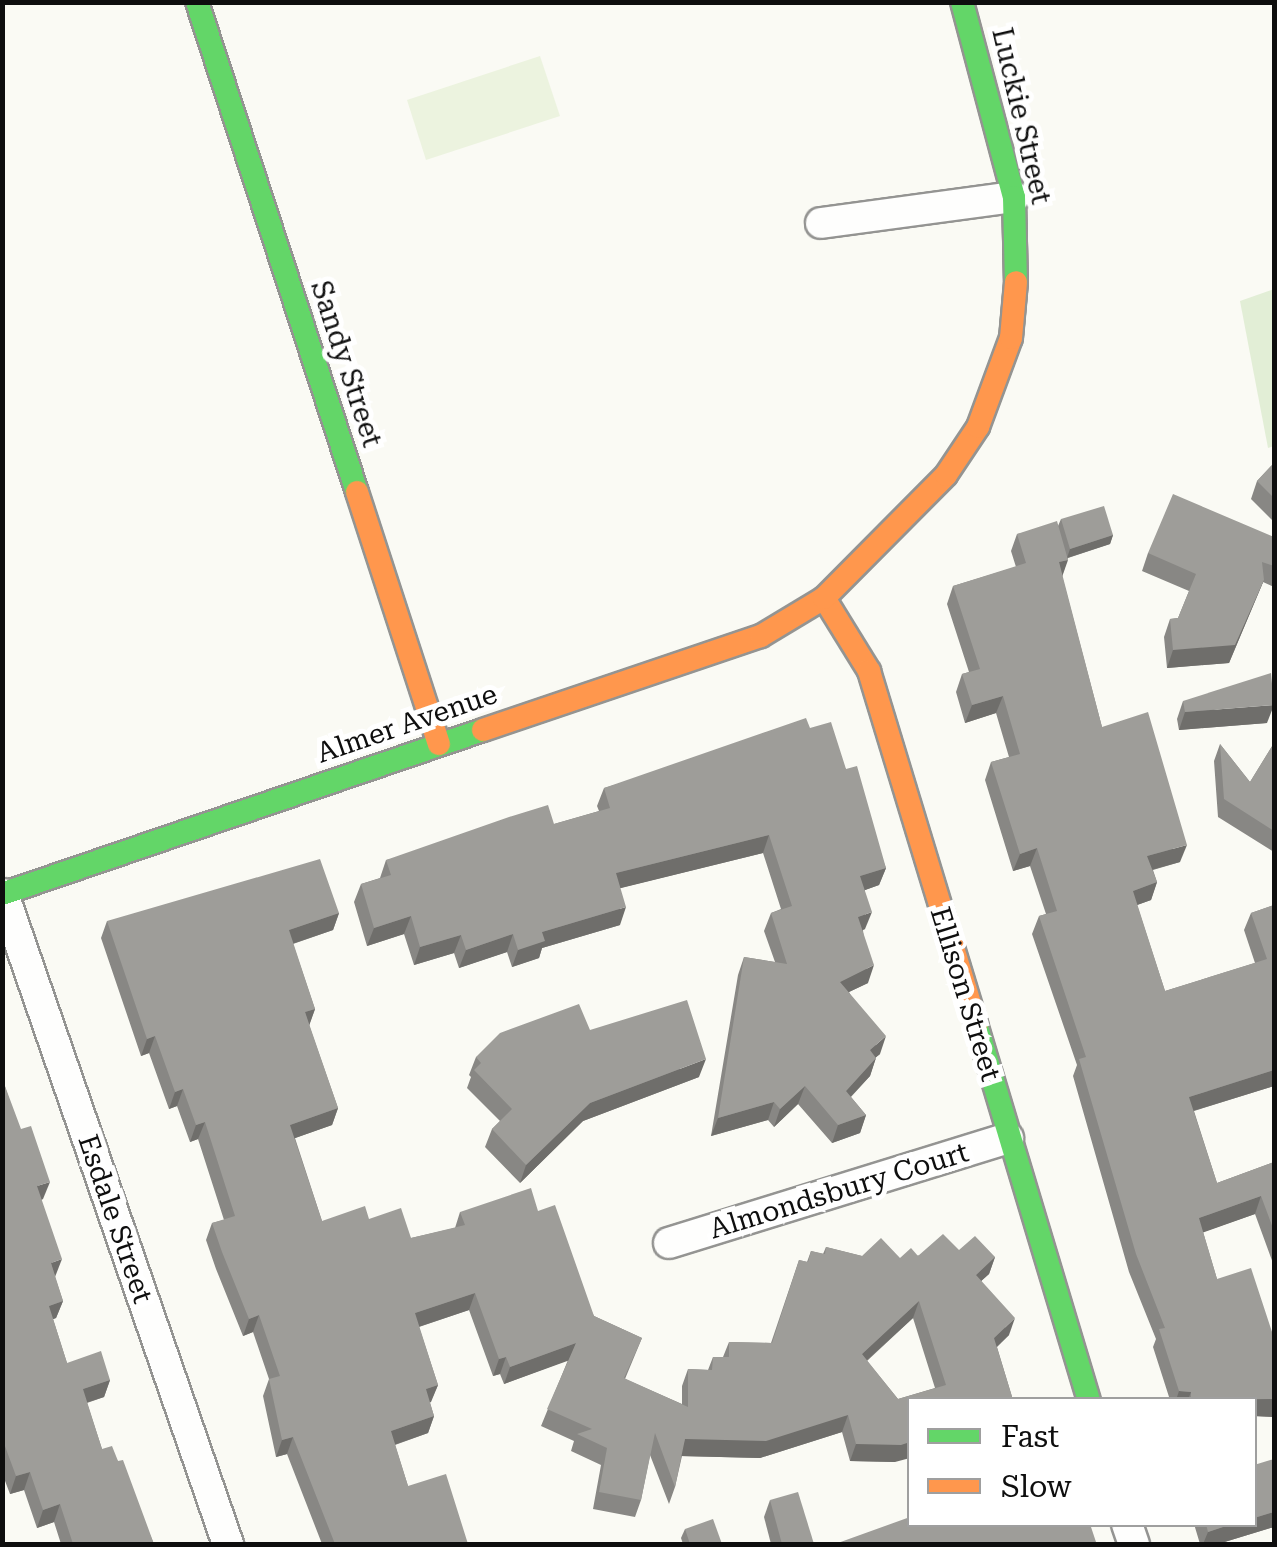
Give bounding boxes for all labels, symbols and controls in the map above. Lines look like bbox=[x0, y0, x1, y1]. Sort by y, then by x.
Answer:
street label: Luckie Street bbox=[984, 25, 1058, 207]
street label: Sandy Street bbox=[303, 277, 389, 451]
street label: Almer Avenue bbox=[312, 677, 502, 771]
street label: Ellison Street bbox=[923, 903, 1007, 1085]
street label: Esdale Street bbox=[70, 1130, 160, 1308]
street label: Almondsbury Court bbox=[705, 1136, 973, 1246]
legend bbox=[907, 1397, 1257, 1527]
text: Fast bbox=[1001, 1419, 1059, 1454]
text: Slow bbox=[1001, 1469, 1072, 1504]

